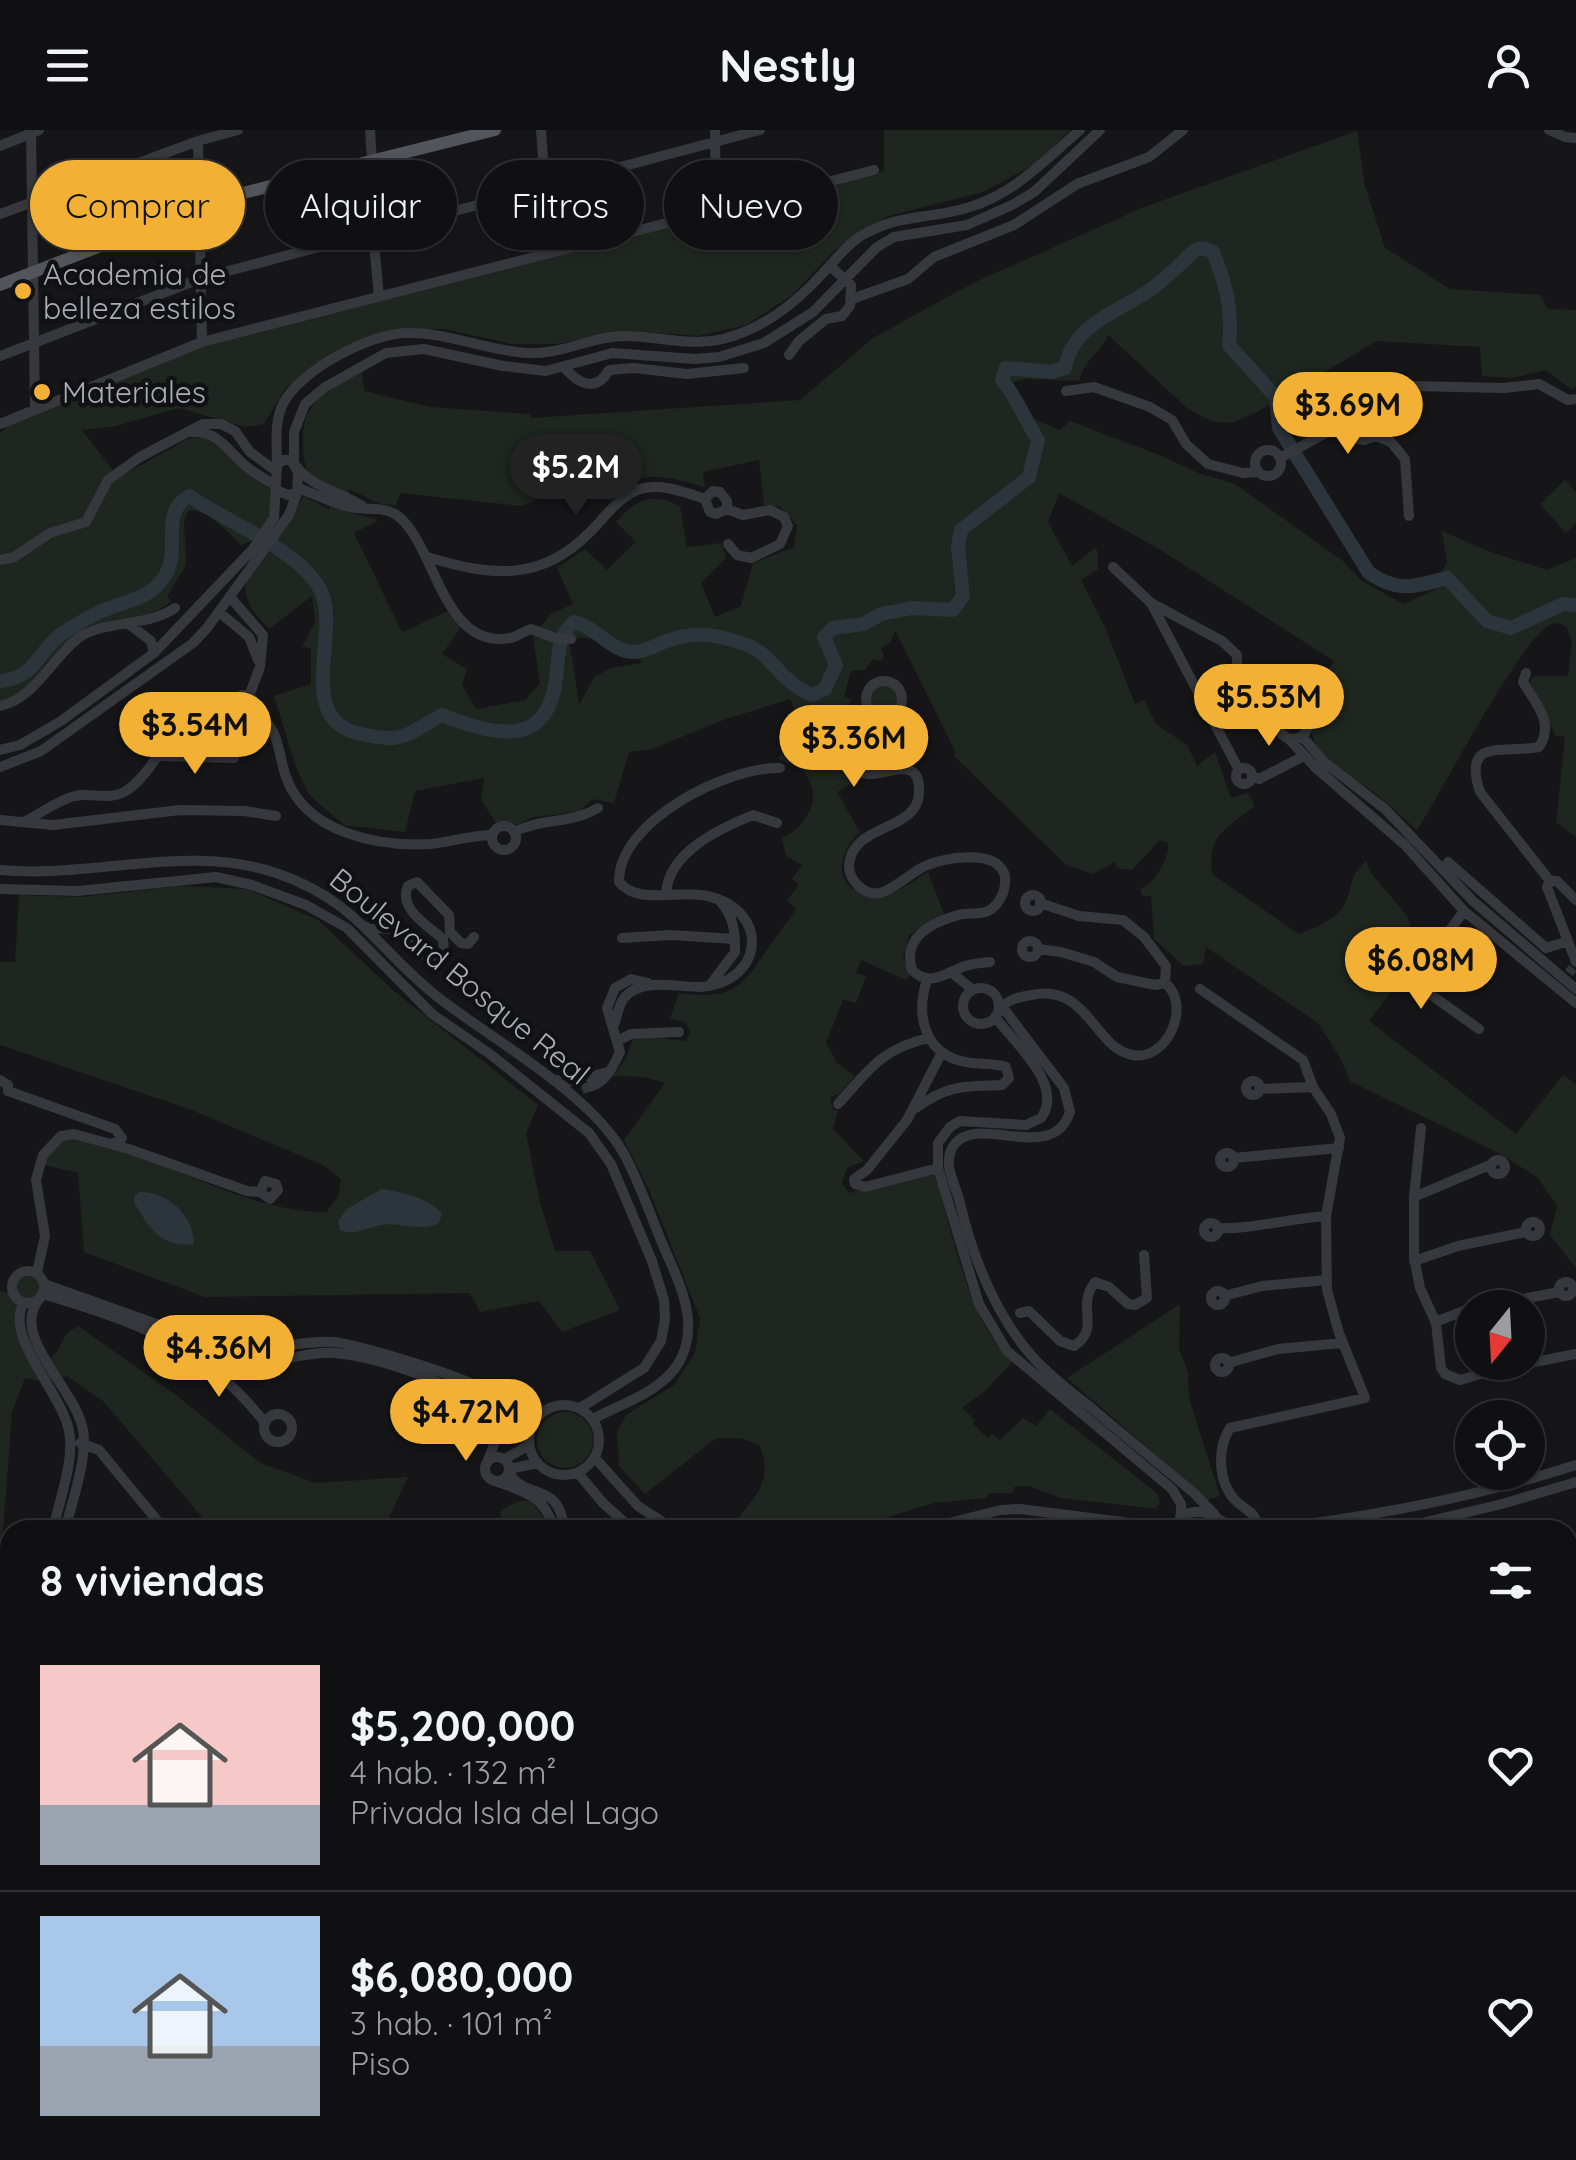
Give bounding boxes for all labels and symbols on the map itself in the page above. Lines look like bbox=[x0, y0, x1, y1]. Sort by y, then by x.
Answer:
place label: Academia de belleza estilos bbox=[43, 255, 236, 327]
marker: Academia de belleza estilos bbox=[12, 280, 34, 302]
pin: $3.69M bbox=[1267, 372, 1429, 457]
place label: Materiales bbox=[62, 373, 206, 411]
marker: Materiales bbox=[31, 381, 53, 403]
pin: $5.2M bbox=[506, 434, 646, 519]
pin: $5.53M bbox=[1188, 664, 1350, 749]
pin: $3.54M bbox=[114, 692, 276, 777]
pin: $3.36M bbox=[773, 705, 935, 790]
street label: Boulevard Bosque Real bbox=[322, 859, 598, 1093]
pin: $6.08M bbox=[1340, 927, 1502, 1012]
north arrow bbox=[1455, 1290, 1545, 1380]
pin: $4.36M bbox=[138, 1315, 300, 1400]
pin: $4.72M bbox=[385, 1379, 547, 1464]

